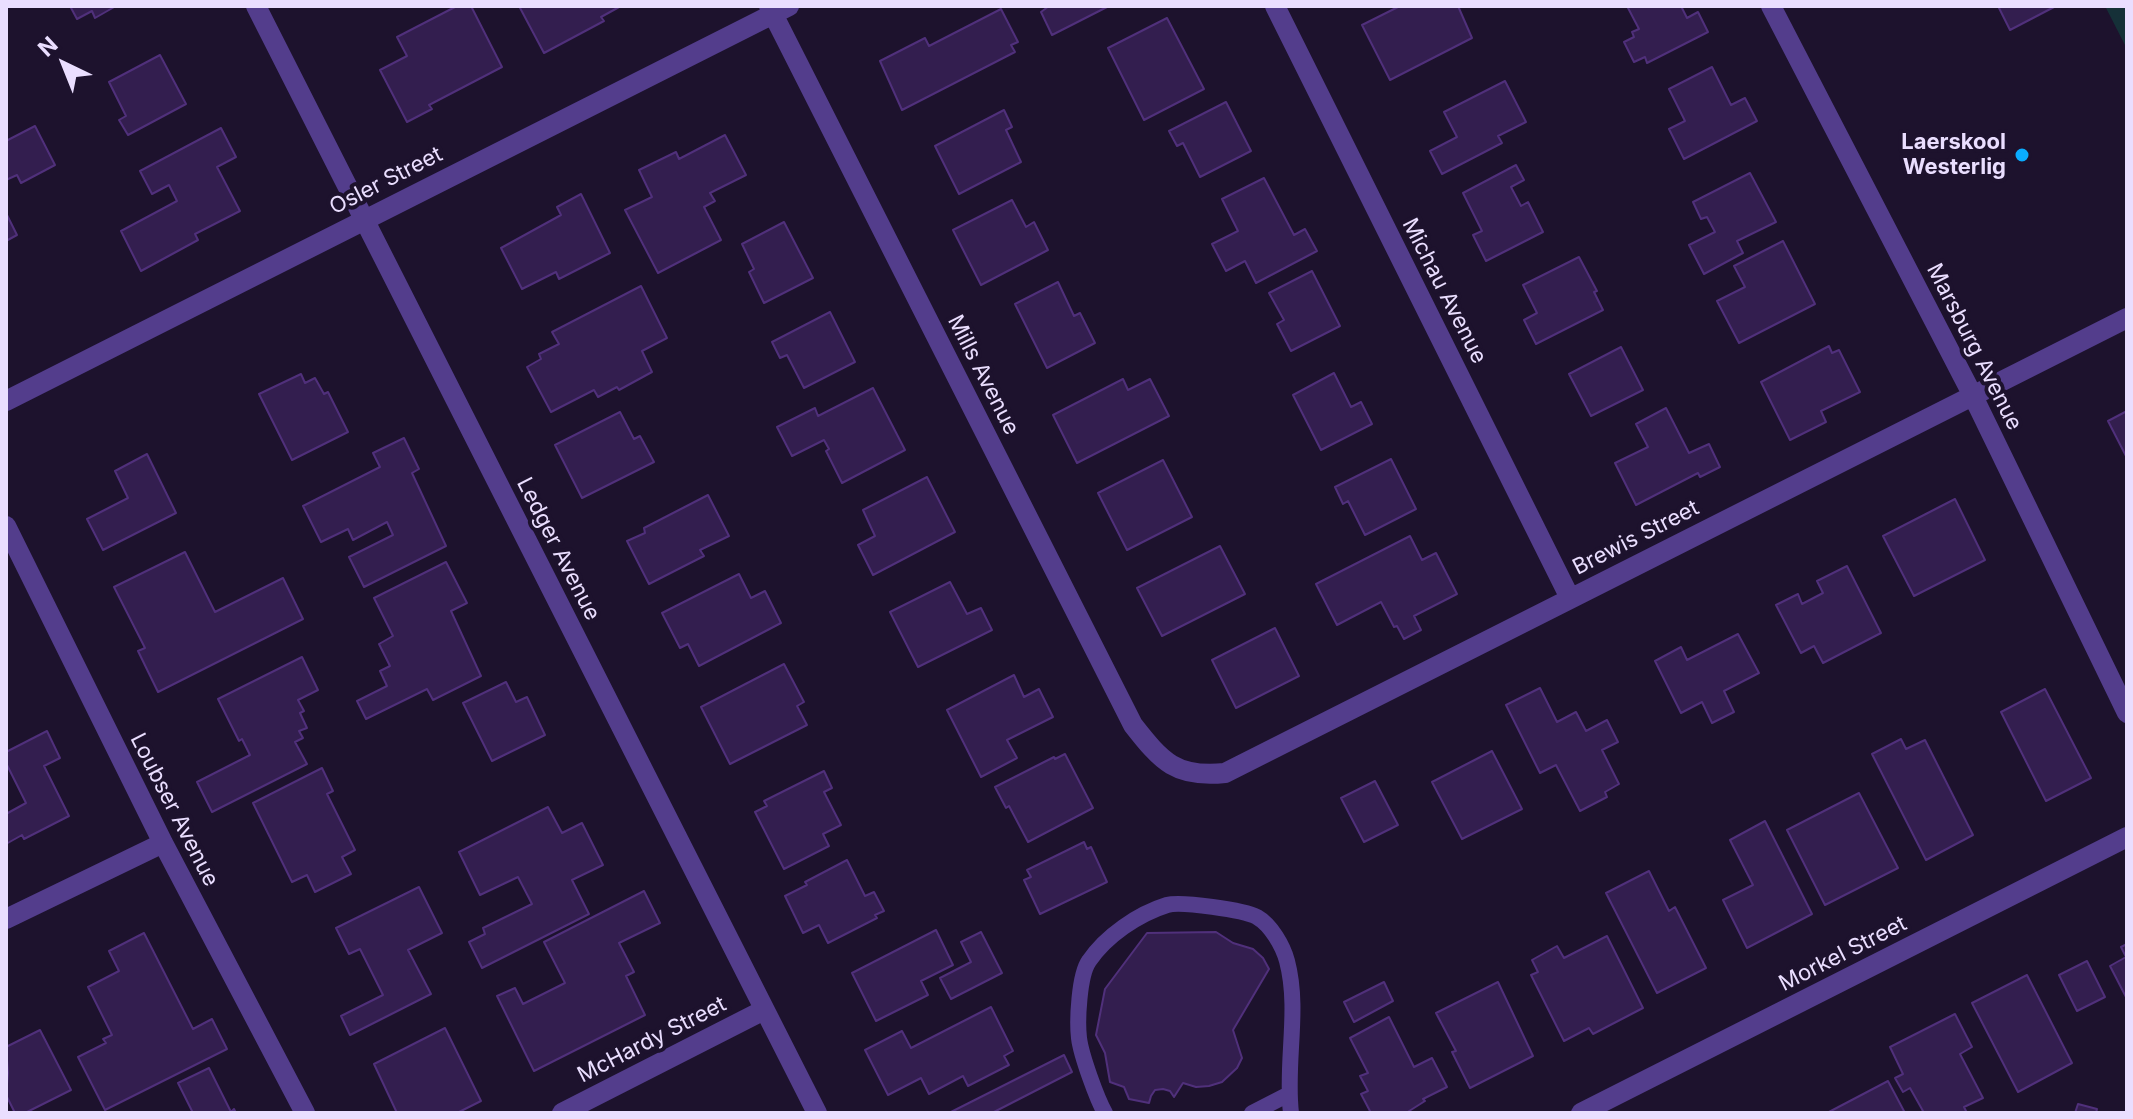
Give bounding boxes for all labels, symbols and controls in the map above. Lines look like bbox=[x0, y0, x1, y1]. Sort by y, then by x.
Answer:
north arrow bbox=[24, 24, 104, 104]
text: N bbox=[33, 31, 63, 62]
place label: Laerskool Westerlig bbox=[1901, 129, 2006, 180]
street label: Osler Street bbox=[325, 141, 447, 221]
marker: Laerskool Westerlig bbox=[2013, 146, 2031, 164]
street label: Michau Avenue bbox=[1396, 214, 1492, 368]
street label: Marsburg Avenue bbox=[1921, 259, 2027, 435]
street label: Mills Avenue bbox=[942, 311, 1024, 439]
street label: Ledger Avenue bbox=[511, 473, 605, 625]
street label: Brewis Street bbox=[1569, 495, 1703, 581]
street label: Loubser Avenue bbox=[124, 729, 224, 891]
street label: Morkel Street bbox=[1775, 911, 1911, 997]
street label: McHardy Street bbox=[573, 991, 731, 1089]

